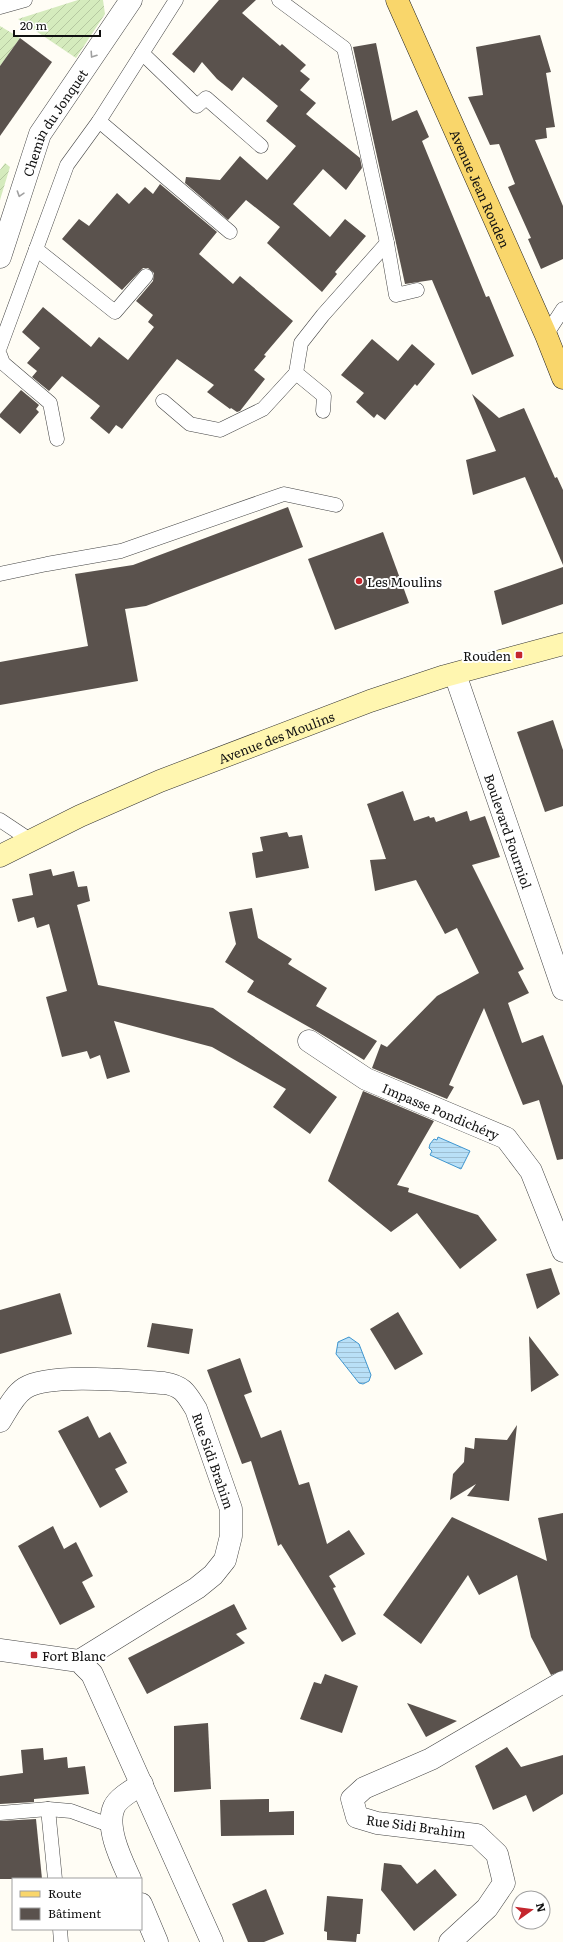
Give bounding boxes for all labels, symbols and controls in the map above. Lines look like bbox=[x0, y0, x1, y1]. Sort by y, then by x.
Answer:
scale bar bbox=[14, 12, 100, 38]
text: 20 m bbox=[20, 16, 47, 34]
one-way arrow bbox=[91, 51, 98, 58]
street label: Chemin du Jonquet bbox=[17, 64, 92, 179]
street label: Avenue Jean Rouden bbox=[446, 126, 516, 251]
one-way arrow bbox=[17, 190, 25, 197]
place label: Les Moulins bbox=[367, 572, 442, 591]
marker: Les Moulins bbox=[354, 576, 364, 586]
place label: Rouden bbox=[463, 646, 511, 665]
marker: Rouden bbox=[514, 650, 524, 660]
street label: Avenue des Moulins bbox=[215, 706, 337, 768]
street label: Boulevard Fourniol bbox=[480, 771, 538, 892]
street label: Impasse Pondichéry bbox=[380, 1078, 503, 1144]
street label: Rue Sidi Brahim bbox=[188, 1410, 240, 1512]
place label: Fort Blanc bbox=[42, 1646, 106, 1665]
marker: Fort Blanc bbox=[29, 1650, 39, 1660]
street label: Rue Sidi Brahim bbox=[365, 1810, 468, 1842]
legend bbox=[12, 1878, 142, 1930]
text: Route bbox=[48, 1884, 82, 1902]
north arrow bbox=[511, 1890, 551, 1930]
text: N bbox=[533, 1901, 551, 1914]
text: Bâtiment bbox=[48, 1904, 101, 1922]

